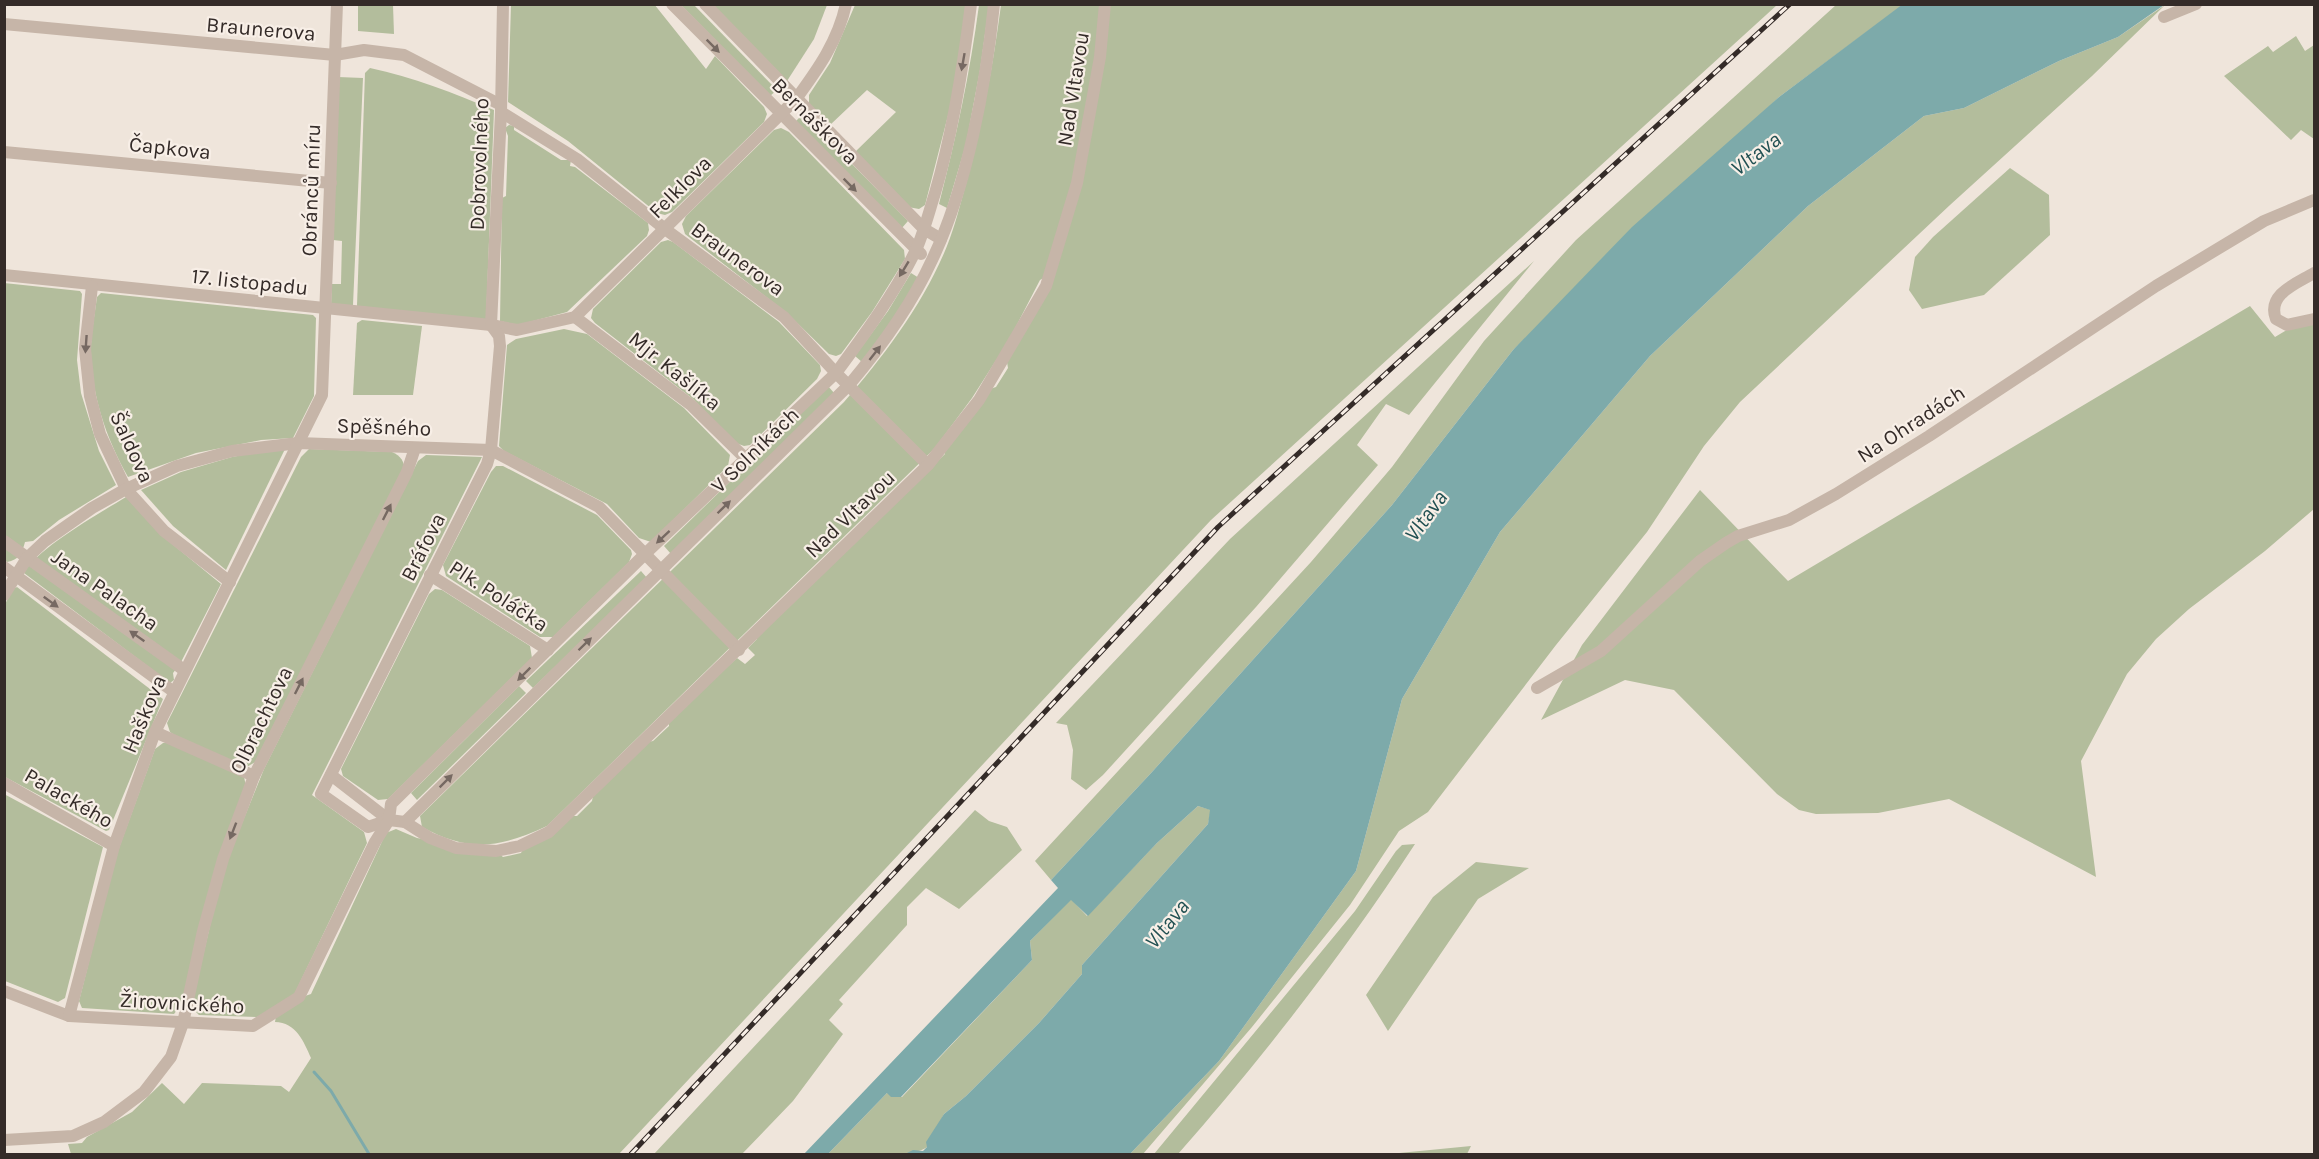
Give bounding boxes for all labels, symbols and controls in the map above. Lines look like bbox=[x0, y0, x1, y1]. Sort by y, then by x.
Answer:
street label: Braunerova bbox=[205, 12, 317, 46]
street label: Nad Vltavou bbox=[1052, 30, 1094, 148]
one-way arrow bbox=[706, 39, 720, 53]
one-way arrow bbox=[958, 53, 967, 72]
street label: Bernáškova bbox=[767, 73, 863, 169]
street label: Dobrovolného bbox=[465, 97, 493, 231]
street label: Obránců míru bbox=[297, 123, 325, 257]
water label: Vltava bbox=[1726, 127, 1786, 181]
street label: Čapkova bbox=[128, 132, 212, 164]
street label: Felklova bbox=[644, 151, 716, 223]
one-way arrow bbox=[843, 177, 857, 191]
street label: Braunerova bbox=[687, 217, 789, 301]
one-way arrow bbox=[899, 261, 910, 277]
street label: 17. listopadu bbox=[191, 264, 309, 300]
street label: Mjr. Kašlíka bbox=[624, 327, 726, 415]
one-way arrow bbox=[81, 334, 91, 353]
one-way arrow bbox=[869, 345, 882, 361]
street label: Na Ohradách bbox=[1853, 380, 1969, 468]
street label: V Solníkách bbox=[706, 402, 804, 498]
street label: Šaldova bbox=[105, 407, 159, 487]
street label: Spěšného bbox=[336, 413, 432, 441]
street label: Nad Vltavou bbox=[800, 465, 900, 563]
water label: Vltava bbox=[1399, 486, 1453, 546]
one-way arrow bbox=[717, 501, 731, 515]
one-way arrow bbox=[382, 503, 391, 520]
street label: Bráfova bbox=[396, 509, 450, 585]
one-way arrow bbox=[657, 530, 671, 544]
street label: Jana Palacha bbox=[47, 544, 163, 636]
street label: Plk. Poláčka bbox=[445, 555, 553, 637]
one-way arrow bbox=[43, 596, 59, 608]
one-way arrow bbox=[129, 630, 145, 642]
one-way arrow bbox=[578, 637, 592, 651]
street label: Olbrachtova bbox=[225, 663, 297, 777]
one-way arrow bbox=[517, 666, 531, 680]
street label: Haškova bbox=[117, 672, 171, 756]
one-way arrow bbox=[294, 677, 304, 695]
street label: Palackého bbox=[20, 763, 118, 833]
one-way arrow bbox=[439, 774, 453, 788]
one-way arrow bbox=[228, 822, 238, 840]
water label: Vltava bbox=[1139, 894, 1195, 954]
street label: Žirovnického bbox=[119, 988, 245, 1018]

